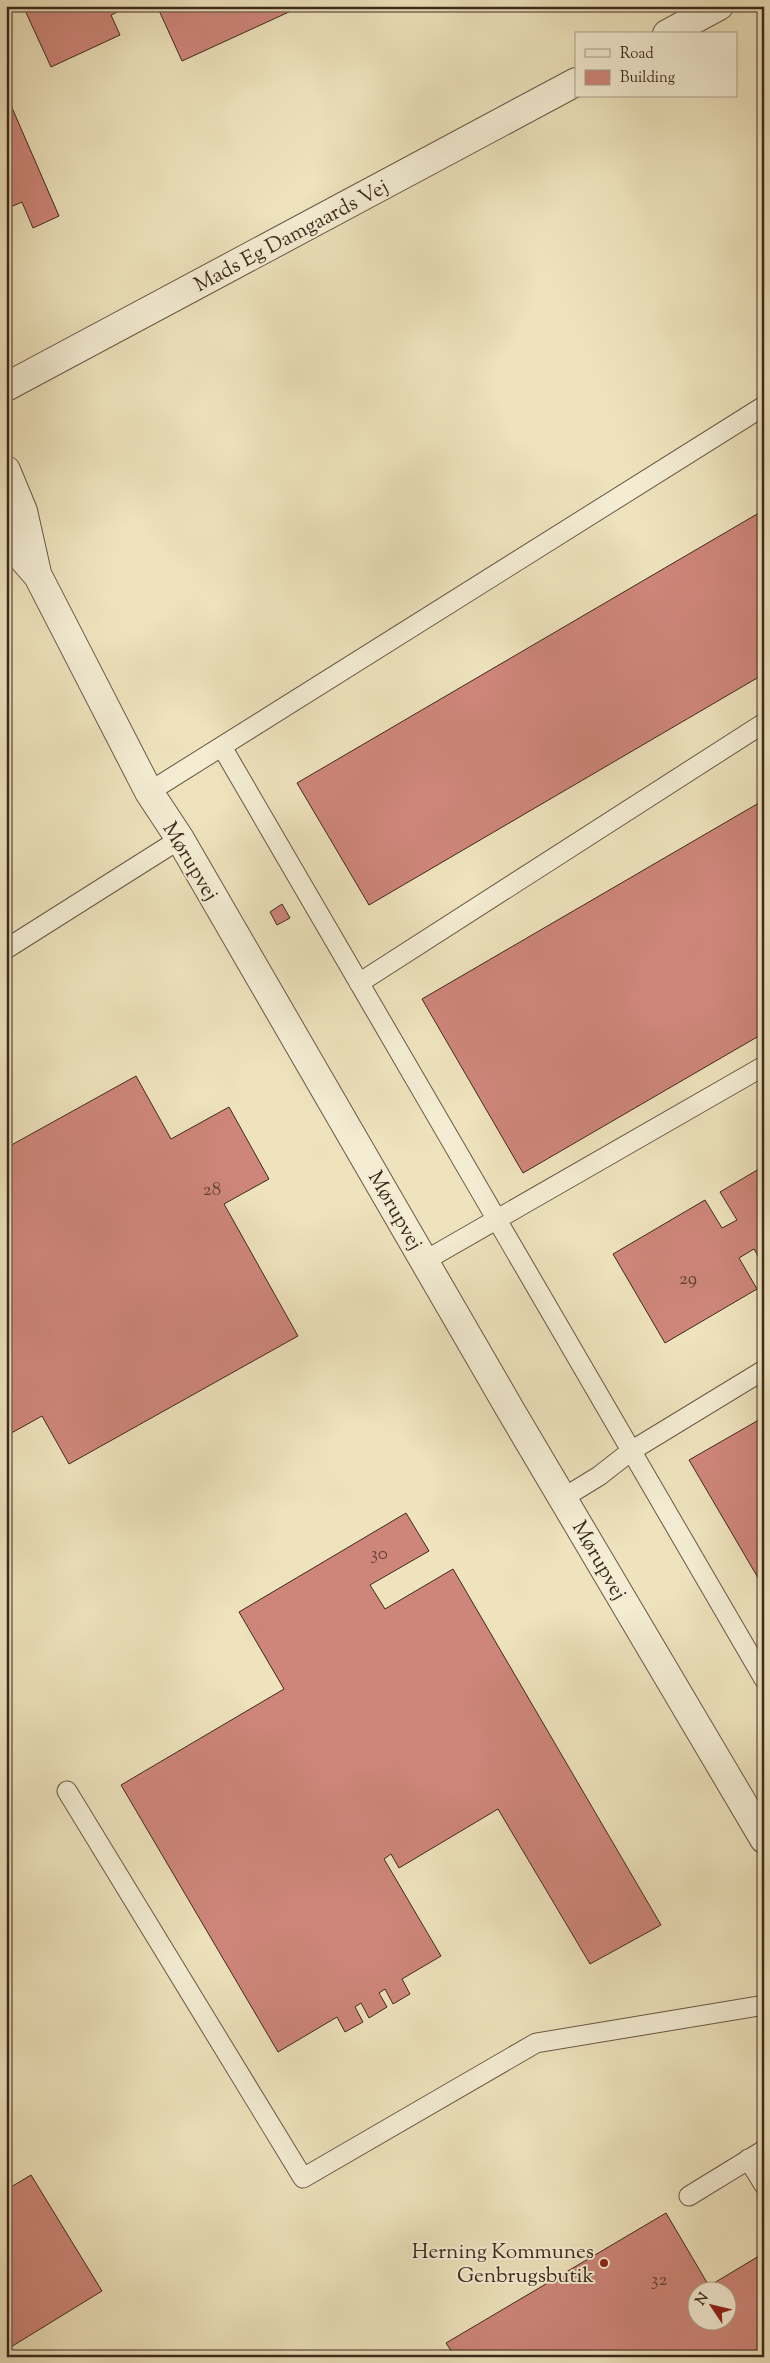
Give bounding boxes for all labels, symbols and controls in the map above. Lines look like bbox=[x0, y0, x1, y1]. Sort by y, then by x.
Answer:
legend bbox=[575, 32, 738, 98]
text: Road bbox=[620, 44, 654, 65]
text: Building bbox=[620, 68, 675, 89]
street label: Mads Eg Damgaards Vej bbox=[189, 173, 394, 301]
street label: Mørupvej bbox=[154, 817, 225, 907]
street label: Mørupvej bbox=[359, 1166, 429, 1256]
house number: 28 bbox=[203, 1177, 221, 1204]
house number: 29 bbox=[679, 1266, 697, 1293]
street label: Mørupvej bbox=[563, 1516, 633, 1606]
house number: 30 bbox=[370, 1541, 388, 1568]
place label: Herning Kommunes Genbrugsbutik bbox=[412, 2238, 595, 2292]
marker: Herning Kommunes Genbrugsbutik bbox=[598, 2257, 610, 2269]
house number: 32 bbox=[651, 2267, 667, 2294]
north arrow bbox=[688, 2280, 738, 2330]
text: N bbox=[692, 2289, 714, 2310]

